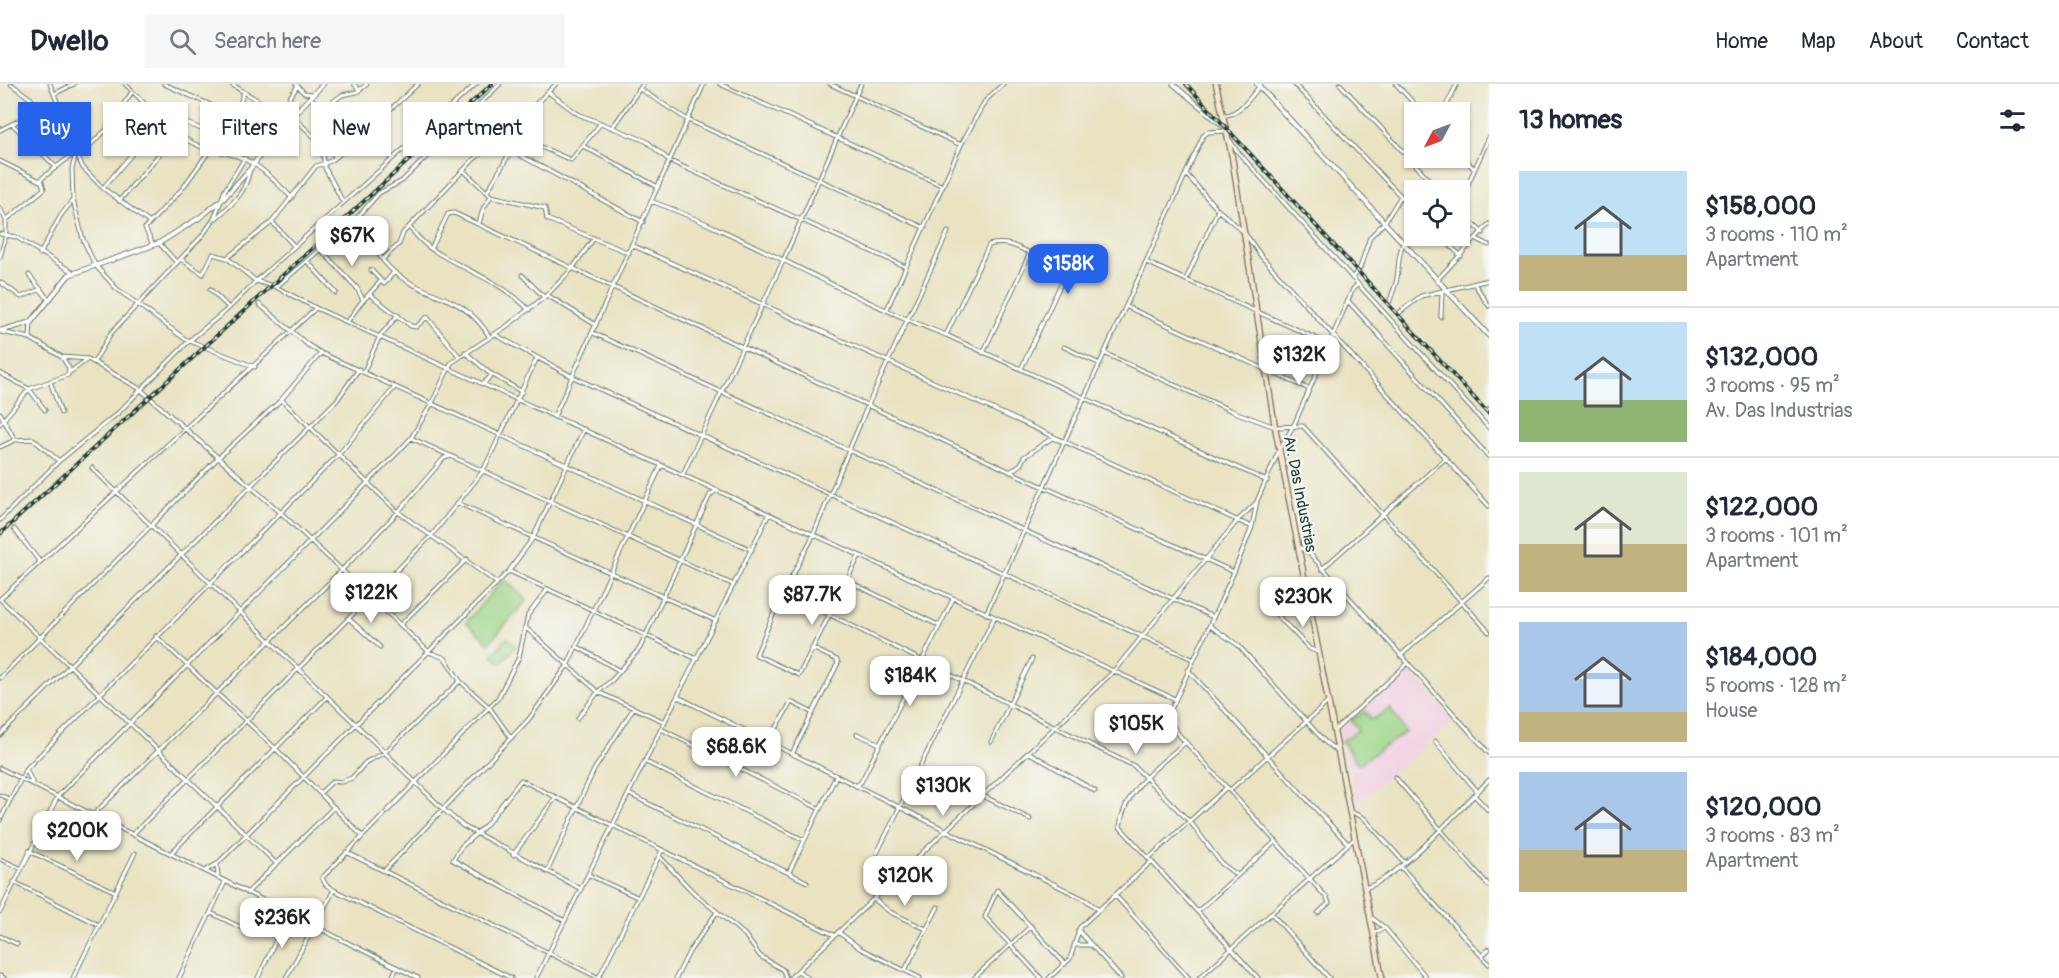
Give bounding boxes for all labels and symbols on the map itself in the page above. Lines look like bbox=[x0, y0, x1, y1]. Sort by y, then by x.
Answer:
north arrow bbox=[1404, 102, 1470, 168]
pin: $67K bbox=[316, 216, 388, 267]
pin: $158K bbox=[1026, 244, 1110, 295]
pin: $132K bbox=[1257, 335, 1341, 386]
street label: Av. Das Industrias bbox=[1279, 434, 1321, 554]
pin: $122K bbox=[329, 573, 413, 624]
pin: $87.7K bbox=[763, 575, 861, 626]
pin: $230K bbox=[1261, 577, 1345, 628]
pin: $184K bbox=[868, 656, 952, 707]
pin: $105K bbox=[1094, 704, 1178, 755]
pin: $68.6K bbox=[687, 727, 785, 778]
pin: $130K bbox=[901, 766, 985, 817]
pin: $200K bbox=[35, 811, 119, 862]
pin: $120K bbox=[863, 856, 947, 907]
pin: $236K bbox=[240, 898, 324, 949]

